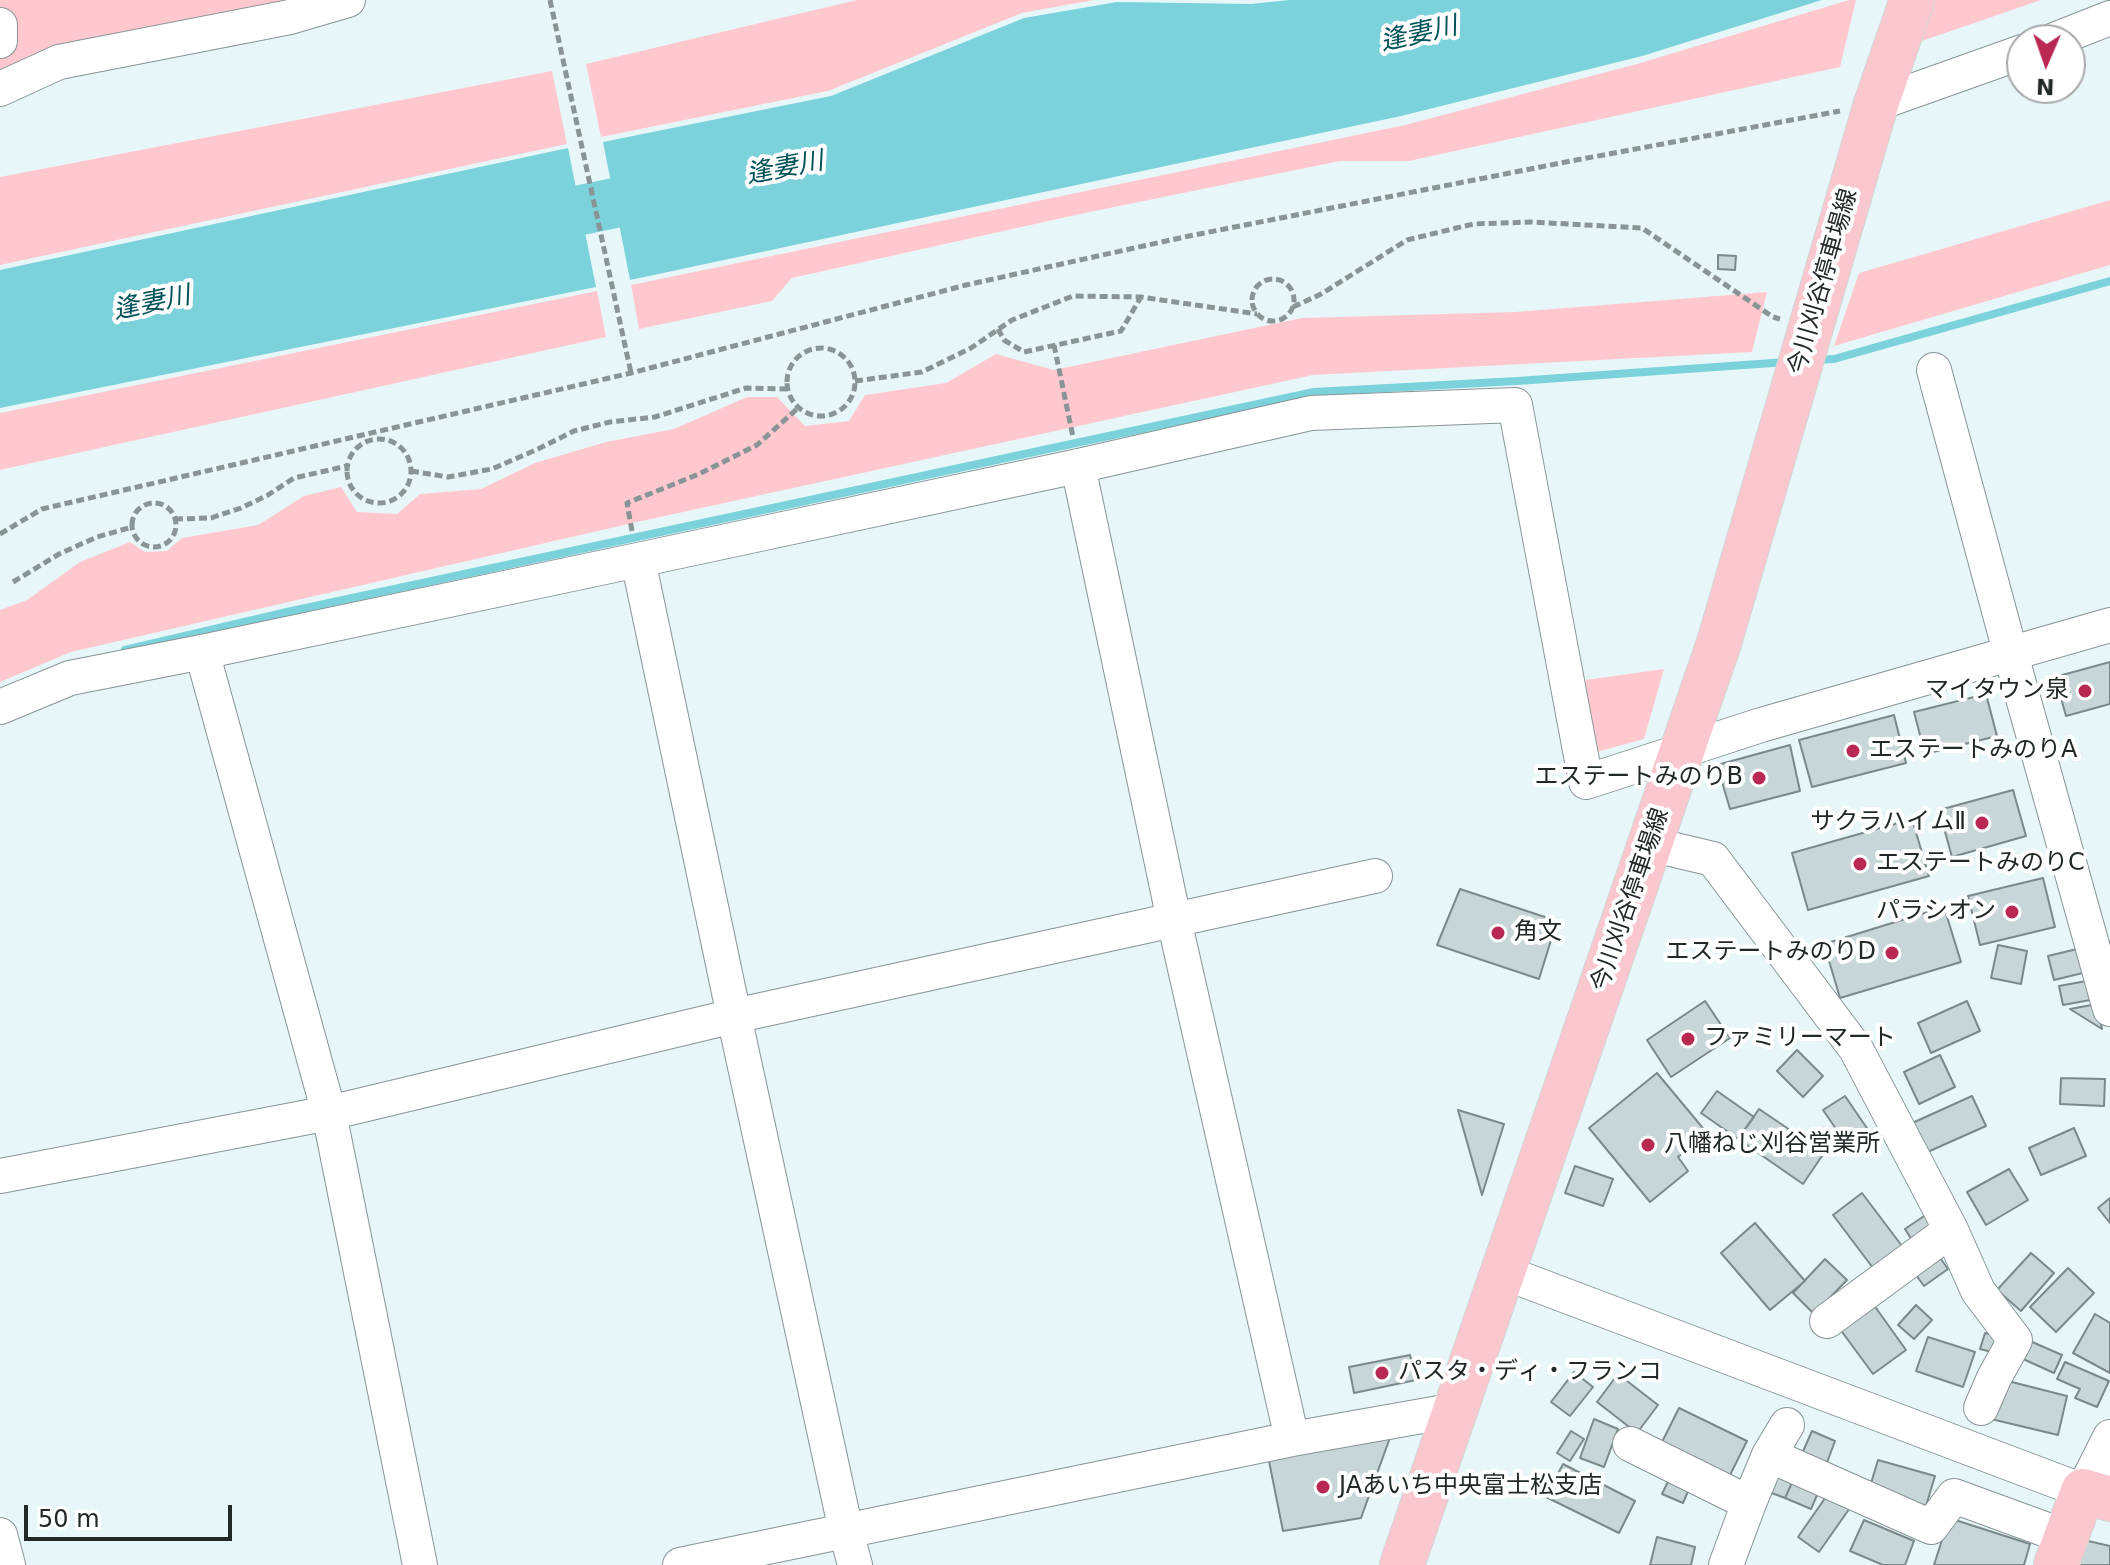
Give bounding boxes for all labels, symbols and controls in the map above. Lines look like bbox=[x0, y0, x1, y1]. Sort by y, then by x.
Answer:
water label: 逢妻川 bbox=[1377, 11, 1461, 59]
north arrow bbox=[2006, 24, 2086, 104]
text: N bbox=[2036, 74, 2055, 99]
water label: 逢妻川 bbox=[744, 146, 826, 192]
street label: 今川刈谷停車場線 bbox=[1784, 186, 1864, 378]
water label: 逢妻川 bbox=[111, 281, 193, 327]
place label: マイタウン泉 bbox=[1925, 677, 2069, 705]
marker: マイタウン泉 bbox=[2076, 682, 2094, 700]
place label: エステートみのりA bbox=[1869, 737, 2077, 765]
marker: エステートみのりA bbox=[1844, 742, 1862, 760]
place label: エステートみのりB bbox=[1535, 764, 1743, 792]
marker: エステートみのりB bbox=[1750, 769, 1768, 787]
street label: 今川刈谷停車場線 bbox=[1586, 805, 1676, 995]
place label: サクラハイムⅡ bbox=[1810, 809, 1966, 837]
marker: サクラハイムⅡ bbox=[1973, 814, 1991, 832]
place label: エステートみのりC bbox=[1876, 850, 2085, 878]
marker: エステートみのりC bbox=[1851, 855, 1869, 873]
place label: パラシオン bbox=[1876, 898, 1996, 926]
marker: パラシオン bbox=[2003, 903, 2021, 921]
place label: 角文 bbox=[1514, 919, 1562, 947]
marker: 角文 bbox=[1489, 924, 1507, 942]
place label: エステートみのりD bbox=[1666, 939, 1876, 967]
marker: エステートみのりD bbox=[1883, 944, 1901, 962]
place label: ファミリーマート bbox=[1704, 1025, 1896, 1053]
marker: ファミリーマート bbox=[1679, 1030, 1697, 1048]
place label: 八幡ねじ刈谷営業所 bbox=[1664, 1131, 1880, 1159]
marker: 八幡ねじ刈谷営業所 bbox=[1639, 1136, 1657, 1154]
place label: パスタ・ディ・フランコ bbox=[1398, 1359, 1662, 1387]
marker: パスタ・ディ・フランコ bbox=[1373, 1364, 1391, 1382]
place label: JAあいち中央富士松支店 bbox=[1339, 1473, 1602, 1501]
marker: JAあいち中央富士松支店 bbox=[1314, 1478, 1332, 1496]
scale bar bbox=[28, 1489, 236, 1539]
text: 50 m bbox=[38, 1505, 100, 1533]

